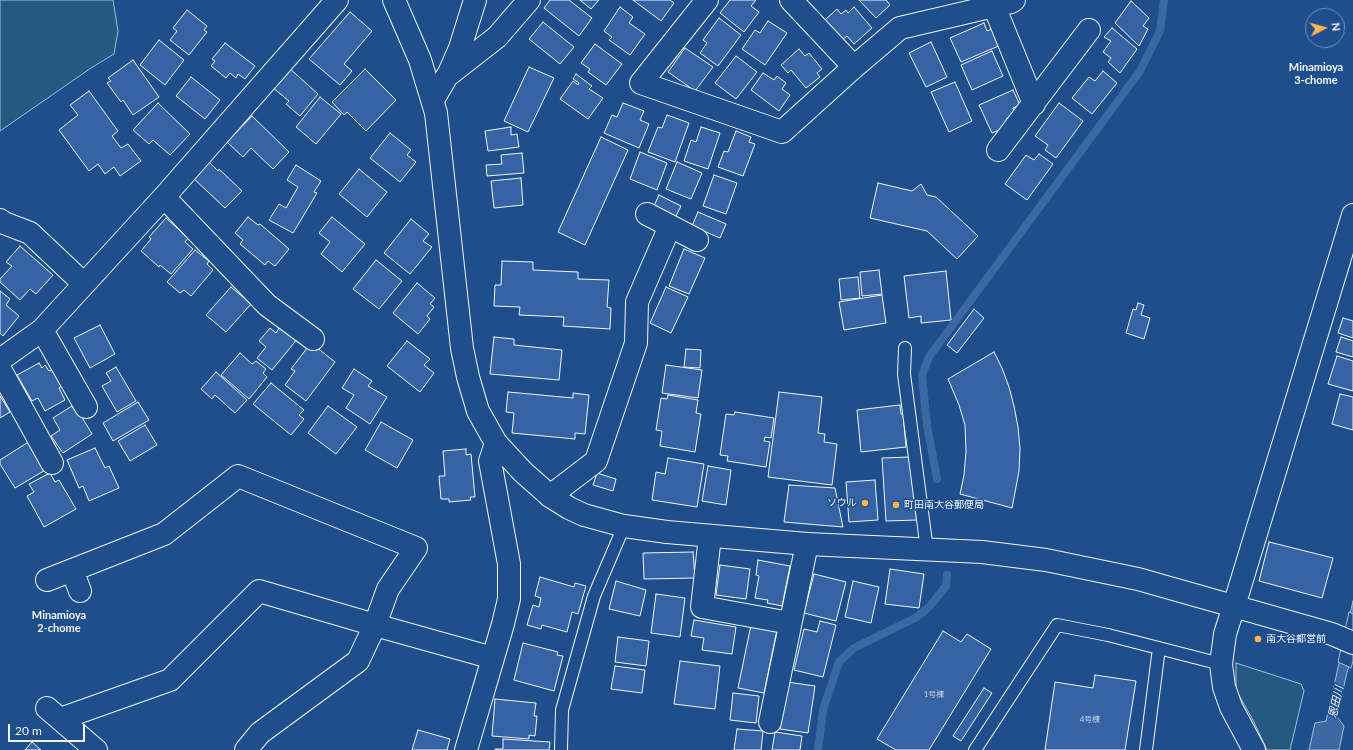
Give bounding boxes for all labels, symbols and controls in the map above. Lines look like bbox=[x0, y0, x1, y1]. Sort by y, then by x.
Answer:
north arrow bbox=[1305, 8, 1345, 48]
text: N bbox=[1330, 22, 1343, 32]
district label: Minamioya 3-chome bbox=[1289, 60, 1343, 86]
place label: ソウル bbox=[827, 497, 857, 509]
marker: ソウル bbox=[860, 498, 870, 508]
place label: 町田南大谷郵便局 bbox=[904, 499, 984, 511]
marker: 町田南大谷郵便局 bbox=[891, 500, 901, 510]
district label: Minamioya 2-chome bbox=[32, 608, 86, 634]
place label: 南大谷都営前 bbox=[1266, 633, 1326, 645]
marker: 南大谷都営前 bbox=[1253, 634, 1263, 644]
water label: 恩田川 bbox=[1326, 684, 1346, 720]
house number: 1号棟 bbox=[924, 689, 944, 699]
house number: 4号棟 bbox=[1080, 714, 1100, 724]
scale bar bbox=[10, 716, 87, 742]
text: 20 m bbox=[15, 723, 42, 738]

